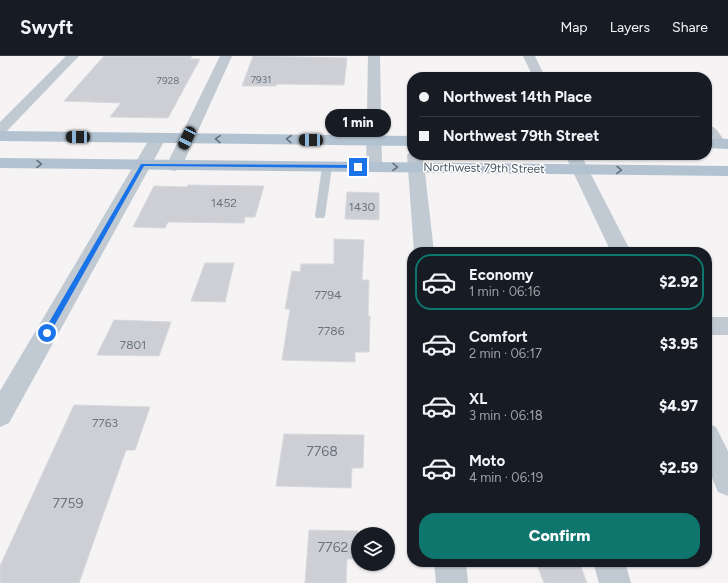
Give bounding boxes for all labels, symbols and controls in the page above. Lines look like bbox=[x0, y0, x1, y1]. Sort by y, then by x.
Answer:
text: Swyft bbox=[20, 16, 73, 39]
text: Map bbox=[560, 19, 588, 36]
text: Layers bbox=[610, 19, 650, 36]
text: Share bbox=[672, 19, 708, 36]
house number: 7931 bbox=[251, 73, 271, 86]
house number: 7928 bbox=[157, 74, 179, 87]
text: Northwest 14th Place bbox=[443, 88, 592, 106]
callout: 1 min bbox=[325, 109, 391, 137]
text: 1 min bbox=[342, 115, 374, 130]
car bbox=[176, 125, 198, 151]
text: Northwest 79th Street bbox=[443, 127, 599, 145]
car bbox=[66, 131, 90, 143]
car bbox=[299, 134, 323, 146]
one-way arrow bbox=[215, 135, 221, 143]
one-way arrow bbox=[286, 135, 292, 143]
route end bbox=[349, 158, 367, 176]
one-way arrow bbox=[36, 160, 42, 168]
street label: Northwest 79th Street bbox=[423, 160, 545, 176]
one-way arrow bbox=[392, 163, 398, 171]
one-way arrow bbox=[616, 166, 622, 174]
house number: 1452 bbox=[211, 196, 237, 210]
house number: 1430 bbox=[349, 200, 376, 214]
icon: car bbox=[421, 264, 457, 300]
text: Economy bbox=[469, 266, 534, 284]
text: $2.92 bbox=[659, 273, 698, 291]
text: 1 min · 06:16 bbox=[469, 284, 540, 299]
house number: 7794 bbox=[314, 288, 342, 302]
route start bbox=[38, 324, 56, 342]
house number: 7786 bbox=[317, 324, 345, 338]
icon: car bbox=[421, 326, 457, 362]
text: Comfort bbox=[469, 328, 528, 346]
text: $3.95 bbox=[660, 335, 698, 353]
house number: 7801 bbox=[120, 338, 146, 352]
text: 2 min · 06:17 bbox=[469, 346, 542, 361]
icon: car bbox=[421, 388, 457, 424]
text: XL bbox=[469, 390, 487, 408]
text: $4.97 bbox=[659, 397, 698, 415]
text: 3 min · 06:18 bbox=[469, 408, 543, 423]
house number: 7763 bbox=[92, 416, 118, 430]
house number: 7768 bbox=[306, 443, 338, 460]
icon: car bbox=[421, 450, 457, 486]
text: Moto bbox=[469, 452, 505, 470]
text: $2.59 bbox=[659, 459, 698, 477]
text: 4 min · 06:19 bbox=[469, 470, 543, 485]
house number: 7759 bbox=[52, 495, 84, 512]
button: Confirm bbox=[419, 513, 700, 559]
map controls bbox=[351, 527, 395, 571]
button: layers bbox=[351, 527, 395, 571]
house number: 7762 bbox=[318, 539, 348, 556]

